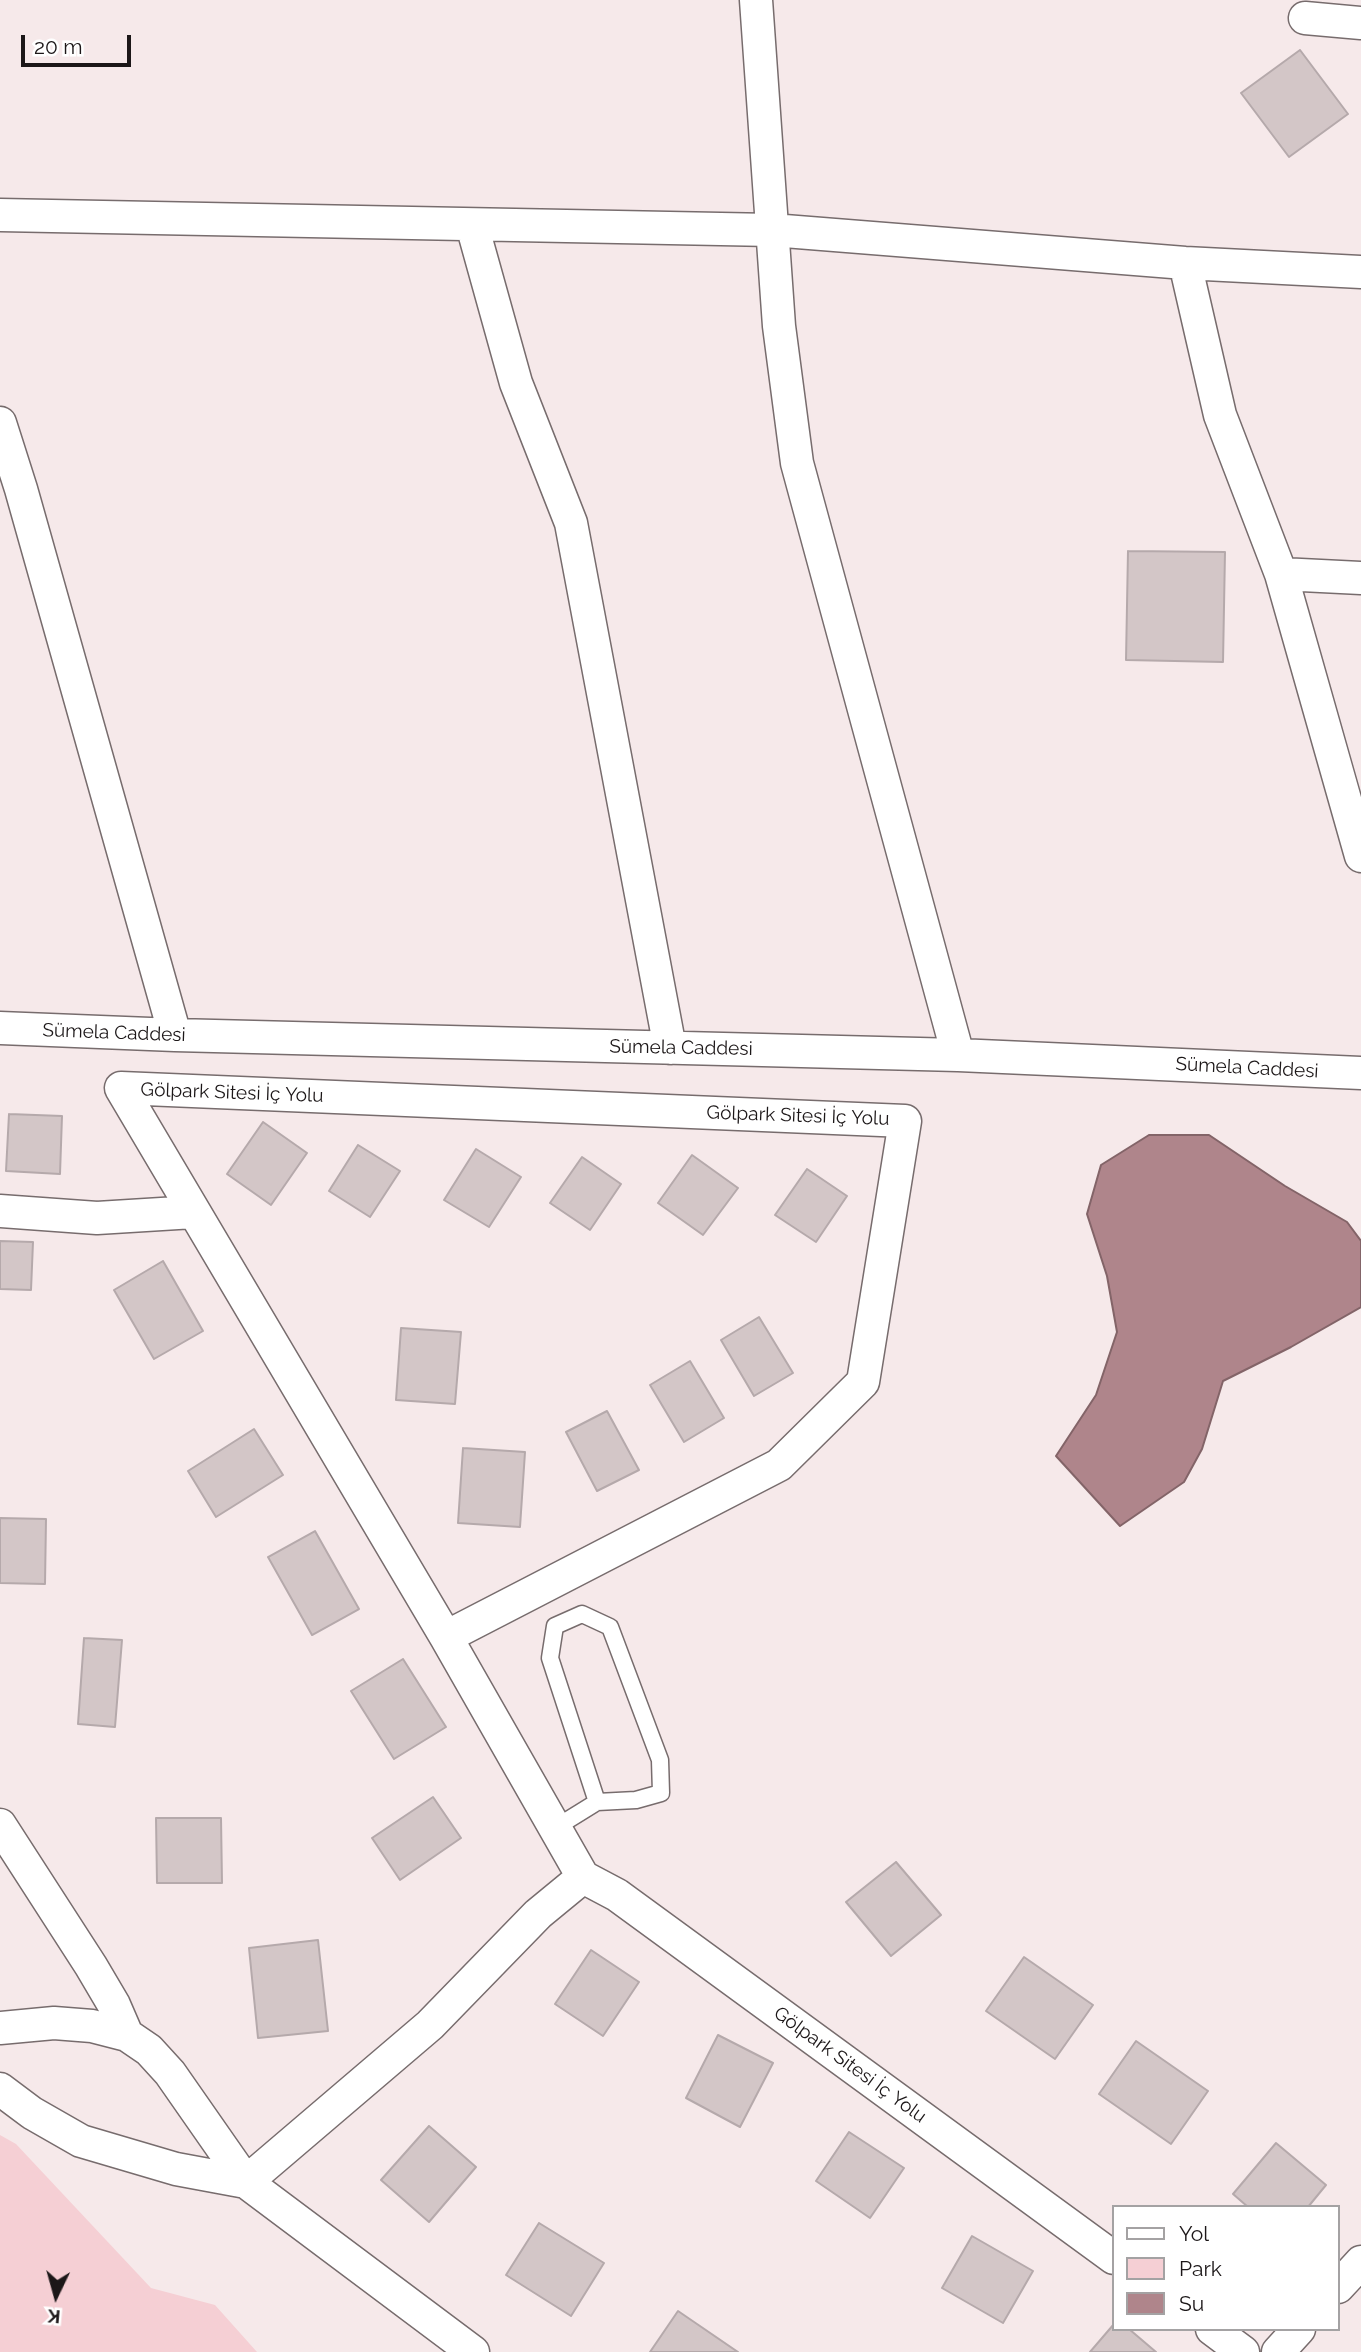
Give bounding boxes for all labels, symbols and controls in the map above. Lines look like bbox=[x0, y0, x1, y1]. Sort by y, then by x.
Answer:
scale bar bbox=[24, 21, 135, 65]
text: 20 m bbox=[34, 34, 82, 59]
street label: Sümela Caddesi bbox=[42, 1019, 186, 1047]
street label: Sümela Caddesi bbox=[609, 1035, 753, 1061]
street label: Sümela Caddesi bbox=[1175, 1053, 1319, 1083]
street label: Gölpark Sitesi İç Yolu bbox=[140, 1078, 324, 1108]
street label: Gölpark Sitesi İç Yolu bbox=[706, 1101, 890, 1131]
street label: Gölpark Sitesi İç Yolu bbox=[769, 2002, 931, 2128]
legend bbox=[1112, 2205, 1340, 2331]
text: Yol bbox=[1179, 2221, 1209, 2246]
text: Park bbox=[1179, 2256, 1222, 2281]
north arrow bbox=[21, 2261, 91, 2331]
text: Su bbox=[1179, 2291, 1204, 2316]
text: K bbox=[47, 2305, 61, 2328]

